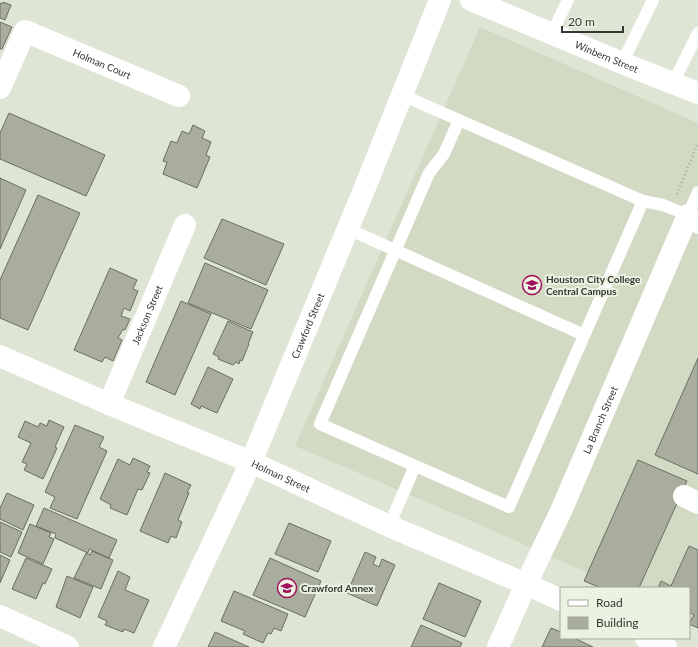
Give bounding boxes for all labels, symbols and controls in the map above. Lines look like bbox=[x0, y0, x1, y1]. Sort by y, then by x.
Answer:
scale bar bbox=[562, 8, 623, 34]
text: 20 m bbox=[568, 14, 595, 29]
street label: Winbern Street bbox=[573, 38, 640, 75]
street label: Holman Court bbox=[71, 46, 133, 81]
place label: Houston City College Central Campus bbox=[546, 273, 641, 297]
school or university icon: Houston City College Central Campus bbox=[521, 274, 543, 296]
street label: Jackson Street bbox=[129, 283, 165, 346]
street label: Crawford Street bbox=[289, 291, 327, 360]
street label: La Branch Street bbox=[580, 384, 620, 456]
street label: Holman Street bbox=[250, 457, 313, 495]
school or university icon: Crawford Annex bbox=[276, 577, 298, 599]
place label: Crawford Annex bbox=[301, 582, 374, 594]
legend bbox=[560, 587, 690, 639]
text: Road bbox=[596, 595, 623, 610]
text: Building bbox=[596, 615, 639, 630]

